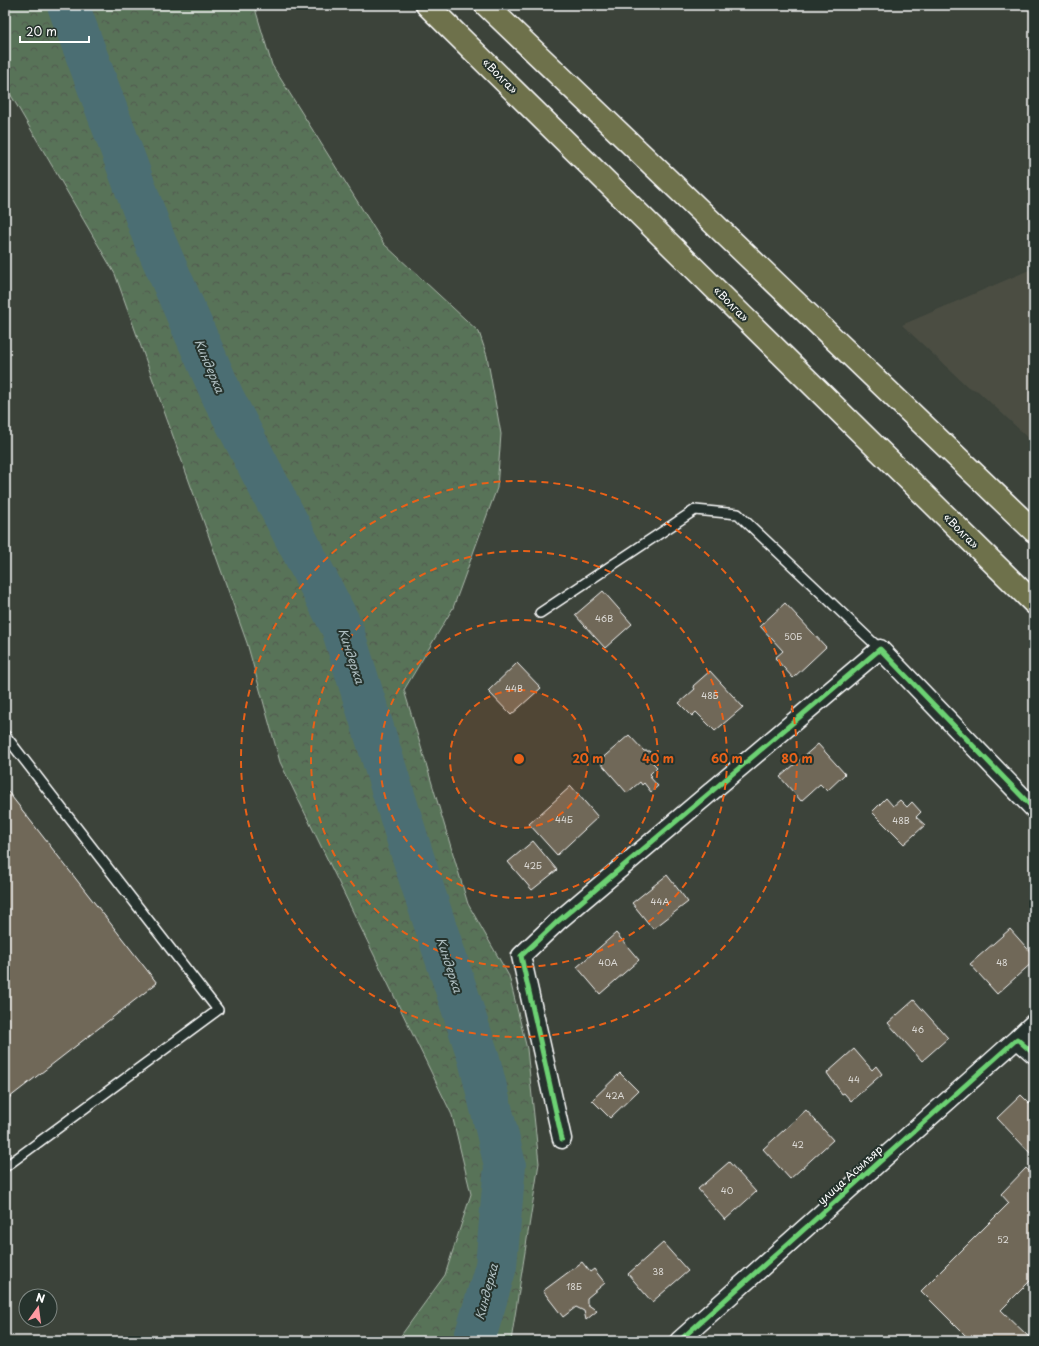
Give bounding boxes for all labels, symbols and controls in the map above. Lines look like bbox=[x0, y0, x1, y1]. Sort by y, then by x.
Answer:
scale bar bbox=[20, 18, 89, 44]
text: 20 m bbox=[26, 22, 57, 40]
street label: «Волга» bbox=[479, 54, 522, 97]
street label: «Волга» bbox=[710, 282, 753, 325]
water label: Киндерка bbox=[190, 336, 230, 396]
street label: «Волга» bbox=[940, 509, 983, 552]
house number: 46В bbox=[595, 611, 613, 625]
water label: Киндерка bbox=[335, 626, 370, 686]
house number: 50Б bbox=[784, 629, 802, 643]
house number: 44В bbox=[505, 681, 523, 695]
house number: 48Б bbox=[701, 688, 719, 702]
text: 20 m bbox=[572, 749, 604, 767]
text: 40 m bbox=[642, 749, 674, 767]
text: 60 m bbox=[711, 749, 743, 767]
text: 80 m bbox=[781, 749, 813, 767]
centre of rings bbox=[512, 752, 526, 766]
house number: 44Б bbox=[555, 812, 573, 826]
house number: 48В bbox=[892, 813, 910, 827]
house number: 42Б bbox=[524, 858, 542, 872]
house number: 44А bbox=[651, 894, 670, 908]
water label: Киндерка bbox=[433, 935, 468, 995]
house number: 40А bbox=[598, 955, 618, 969]
house number: 48 bbox=[996, 955, 1008, 969]
house number: 46 bbox=[912, 1022, 924, 1036]
house number: 44 bbox=[848, 1072, 860, 1086]
house number: 42А bbox=[606, 1088, 625, 1102]
house number: 42 bbox=[792, 1137, 804, 1151]
street label: улица Асылъяр bbox=[813, 1140, 886, 1209]
house number: 40 bbox=[721, 1183, 734, 1197]
house number: 52 bbox=[997, 1232, 1009, 1246]
water label: Киндерка bbox=[470, 1261, 502, 1322]
house number: 38 bbox=[652, 1264, 664, 1278]
house number: 18Б bbox=[566, 1279, 582, 1293]
north arrow bbox=[18, 1288, 58, 1328]
text: N bbox=[34, 1289, 47, 1307]

